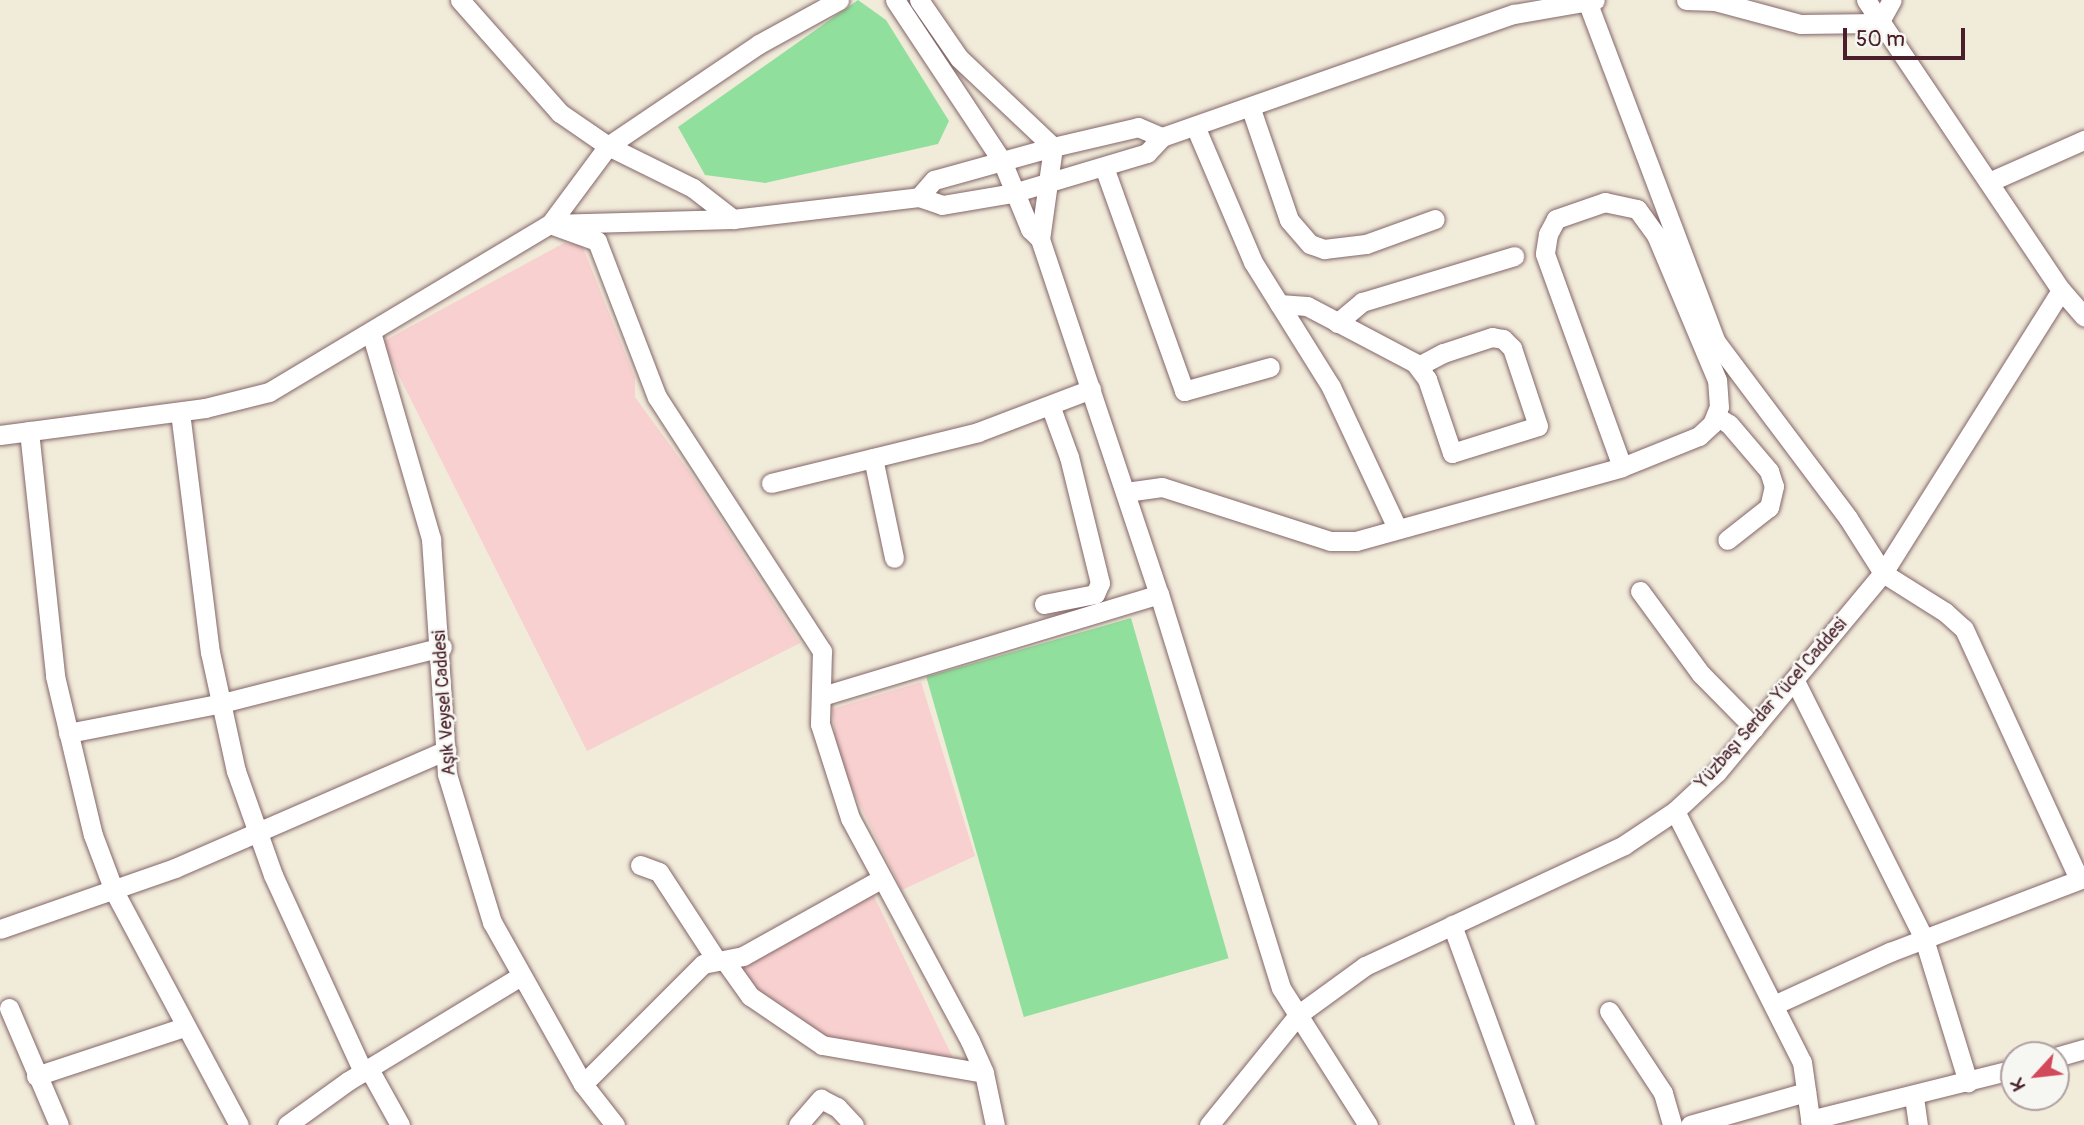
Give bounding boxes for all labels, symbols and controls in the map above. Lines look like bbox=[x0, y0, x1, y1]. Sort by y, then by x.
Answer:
scale bar bbox=[1846, 14, 1968, 58]
text: 50 m bbox=[1856, 26, 1905, 53]
street label: Yüzbaşı Serdar Yücel Caddesi bbox=[1692, 614, 1852, 794]
street label: Aşık Veysel Caddesi bbox=[429, 629, 461, 777]
north arrow bbox=[2000, 1041, 2070, 1111]
text: K bbox=[2005, 1074, 2031, 1095]

